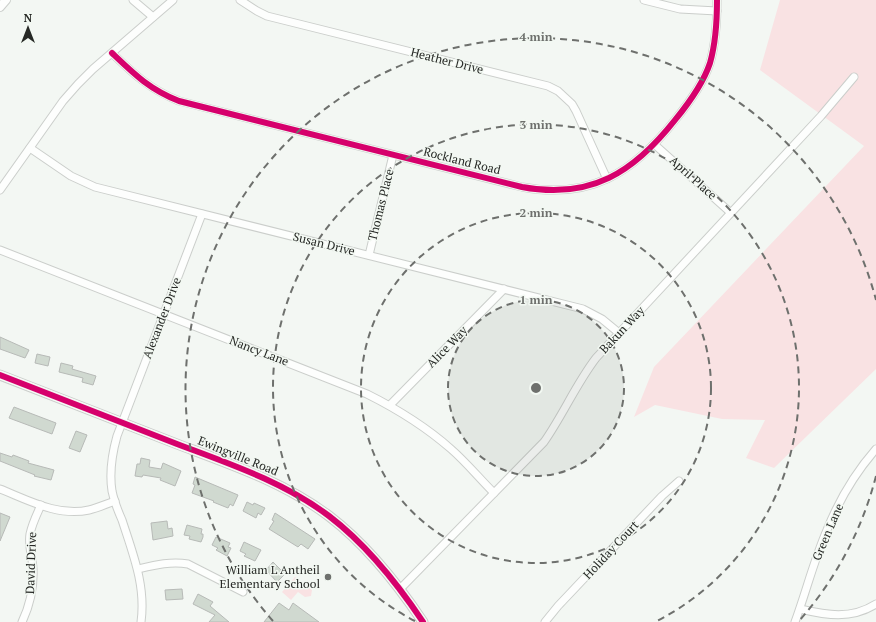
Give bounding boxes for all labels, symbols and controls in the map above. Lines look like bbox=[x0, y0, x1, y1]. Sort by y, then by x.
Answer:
north arrow bbox=[8, 8, 48, 48]
text: N bbox=[24, 11, 33, 25]
text: 4 min bbox=[520, 29, 553, 44]
street label: Heather Drive bbox=[409, 44, 485, 77]
text: 3 min bbox=[520, 117, 553, 132]
street label: Rockland Road bbox=[422, 144, 503, 177]
street label: April Place bbox=[667, 153, 720, 203]
street label: Thomas Place bbox=[364, 167, 397, 243]
text: 2 min bbox=[520, 205, 553, 220]
street label: Susan Drive bbox=[292, 229, 357, 258]
street label: Alexander Drive bbox=[139, 275, 184, 361]
text: 1 min bbox=[520, 292, 553, 307]
street label: Bakun Way bbox=[596, 302, 648, 356]
street label: Alice Way bbox=[423, 322, 471, 371]
street label: Nancy Lane bbox=[227, 332, 291, 369]
centre of rings bbox=[529, 381, 543, 395]
street label: Ewingville Road bbox=[196, 433, 281, 479]
street label: Green Lane bbox=[809, 501, 846, 563]
street label: Holiday Court bbox=[580, 517, 642, 582]
street label: David Drive bbox=[22, 532, 39, 594]
place label: William L Antheil Elementary School bbox=[220, 562, 320, 591]
marker: William L Antheil Elementary School bbox=[323, 572, 333, 582]

